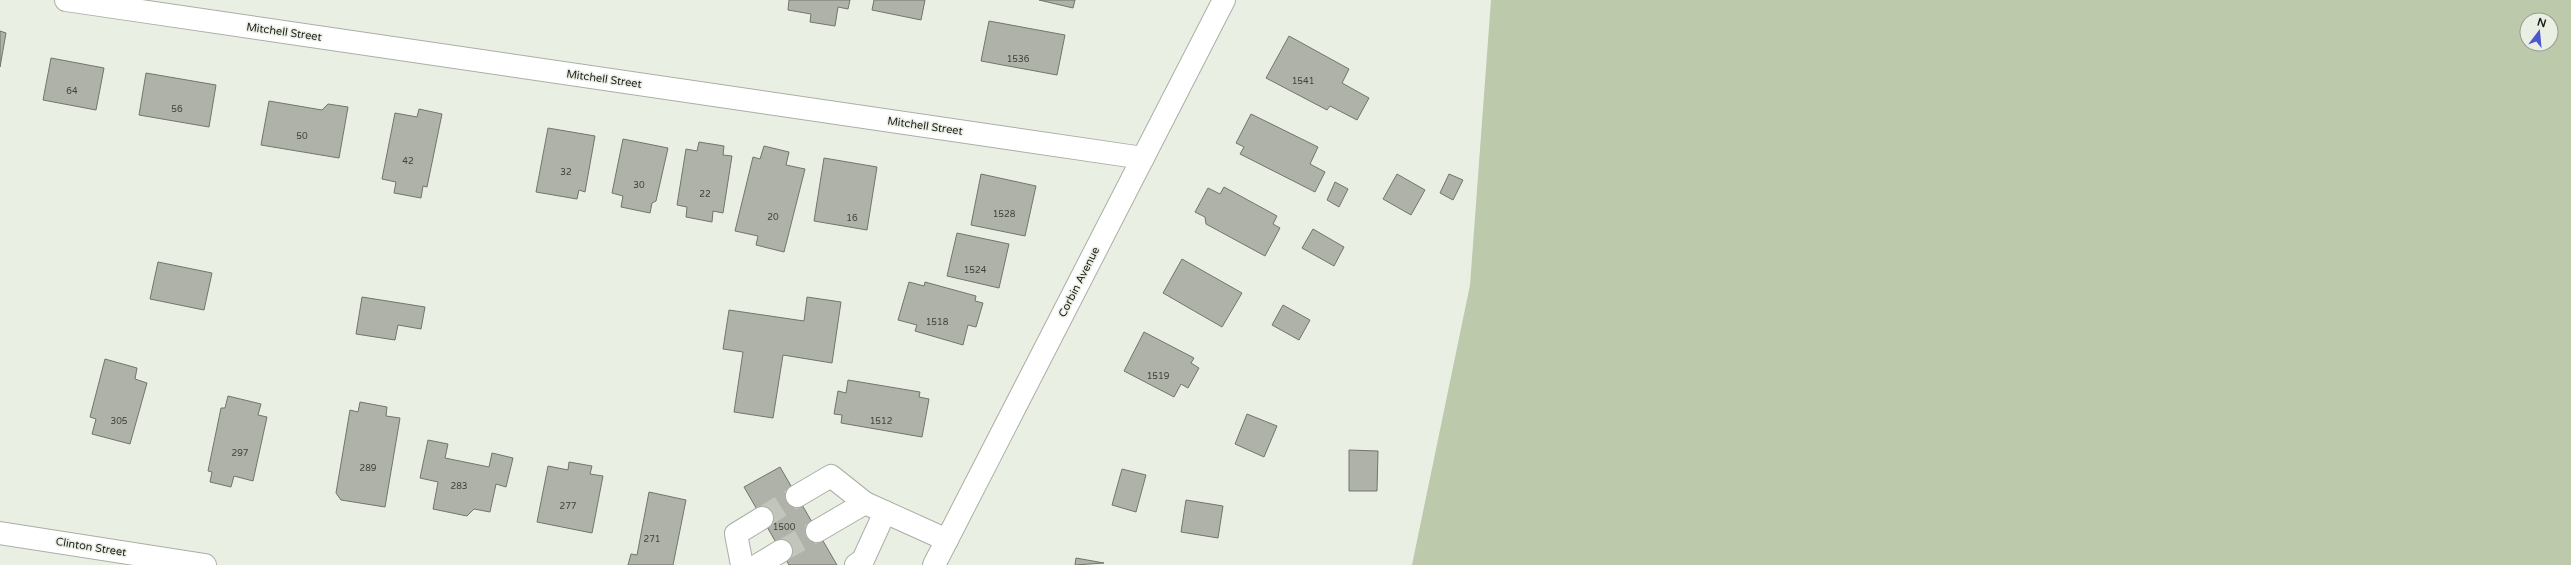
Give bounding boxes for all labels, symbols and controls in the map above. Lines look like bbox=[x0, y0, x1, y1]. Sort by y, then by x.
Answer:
north arrow bbox=[2519, 12, 2559, 52]
text: N bbox=[2536, 15, 2548, 30]
street label: Mitchell Street bbox=[245, 20, 323, 44]
house number: 1536 bbox=[1007, 54, 1030, 65]
street label: Mitchell Street bbox=[565, 67, 643, 91]
house number: 1541 bbox=[1292, 76, 1314, 87]
house number: 64 bbox=[66, 86, 78, 97]
house number: 56 bbox=[171, 104, 183, 115]
street label: Mitchell Street bbox=[886, 114, 964, 138]
house number: 50 bbox=[296, 131, 308, 142]
house number: 42 bbox=[402, 156, 414, 167]
house number: 32 bbox=[560, 167, 572, 178]
house number: 30 bbox=[633, 180, 645, 191]
house number: 22 bbox=[699, 189, 711, 200]
house number: 1528 bbox=[993, 209, 1016, 220]
house number: 20 bbox=[767, 212, 779, 223]
house number: 16 bbox=[846, 213, 858, 224]
street label: Corbin Avenue bbox=[1056, 245, 1102, 319]
house number: 1524 bbox=[964, 265, 987, 276]
house number: 1518 bbox=[926, 317, 949, 328]
house number: 1519 bbox=[1147, 371, 1170, 382]
house number: 305 bbox=[111, 416, 128, 427]
house number: 1512 bbox=[870, 416, 892, 427]
house number: 297 bbox=[232, 448, 249, 459]
house number: 289 bbox=[360, 463, 377, 474]
house number: 283 bbox=[451, 481, 467, 492]
house number: 277 bbox=[560, 501, 577, 512]
house number: 1500 bbox=[773, 522, 796, 533]
house number: 271 bbox=[644, 534, 660, 545]
street label: Clinton Street bbox=[55, 535, 127, 559]

